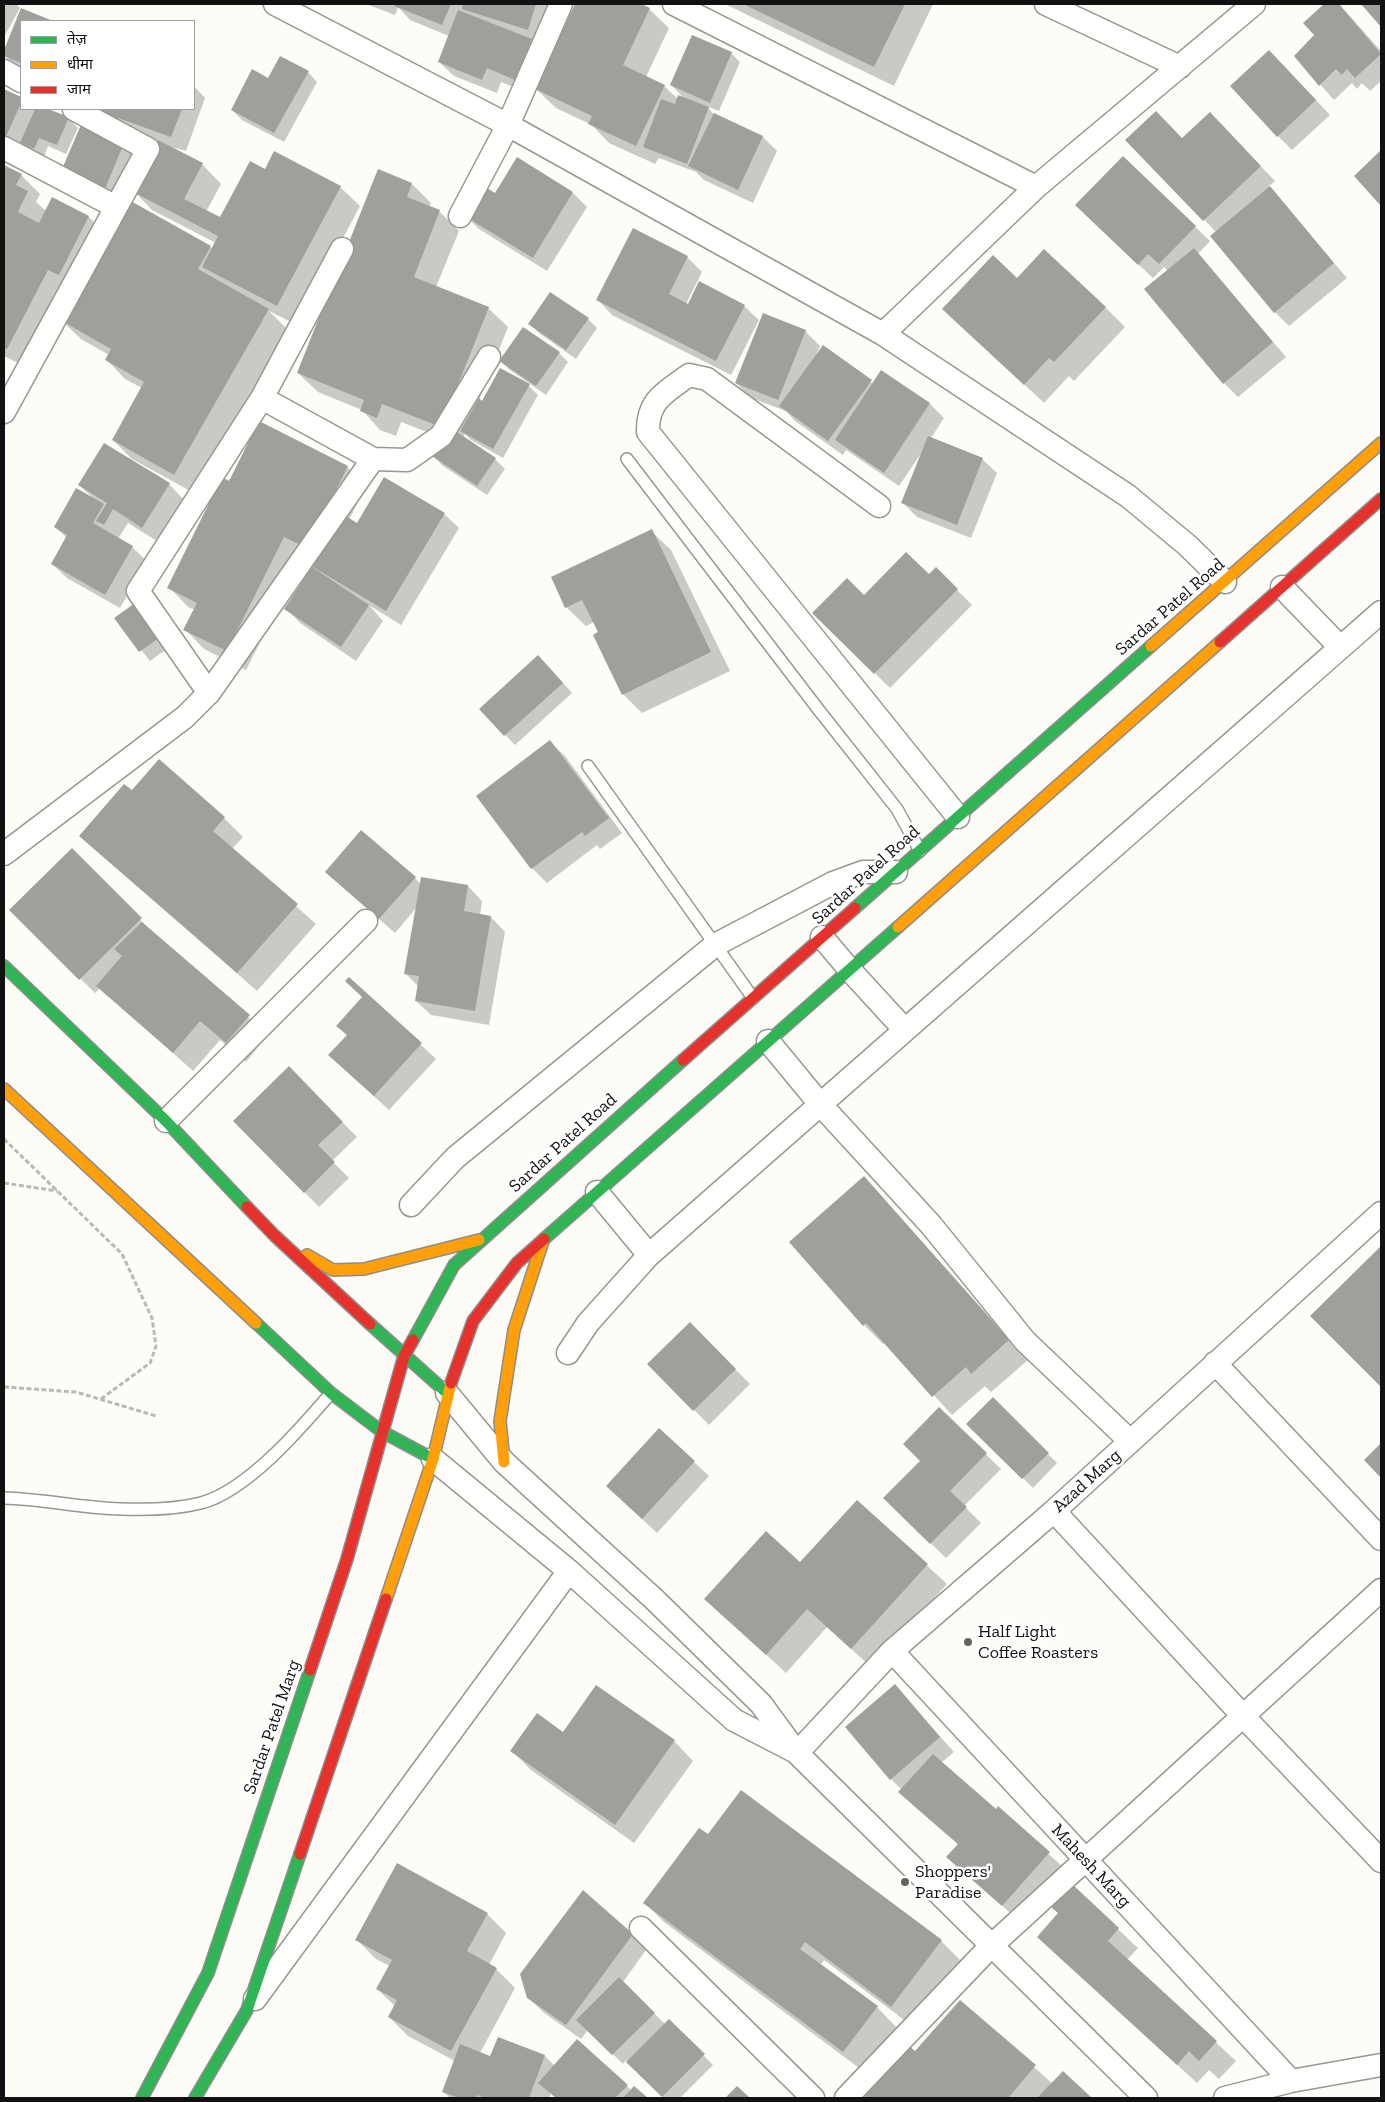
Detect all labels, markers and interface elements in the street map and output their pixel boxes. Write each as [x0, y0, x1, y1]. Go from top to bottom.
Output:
legend [20, 20, 195, 110]
text: तेज़ [67, 30, 87, 48]
text: धीमा [67, 55, 93, 73]
text: जाम [67, 80, 91, 98]
street label: Sardar Patel Road [1111, 554, 1229, 660]
street label: Sardar Patel Road [808, 821, 924, 929]
street label: Sardar Patel Road [505, 1089, 621, 1197]
street label: Azad Marg [1048, 1445, 1126, 1517]
place label: Half Light Coffee Roasters [978, 1621, 1098, 1664]
marker: Half Light Coffee Roasters [962, 1636, 974, 1648]
street label: Sardar Patel Marg [239, 1657, 305, 1797]
street label: Mahesh Marg [1047, 1820, 1135, 1912]
place label: Shoppers' Paradise [915, 1861, 991, 1904]
marker: Shoppers' Paradise [899, 1876, 911, 1888]

